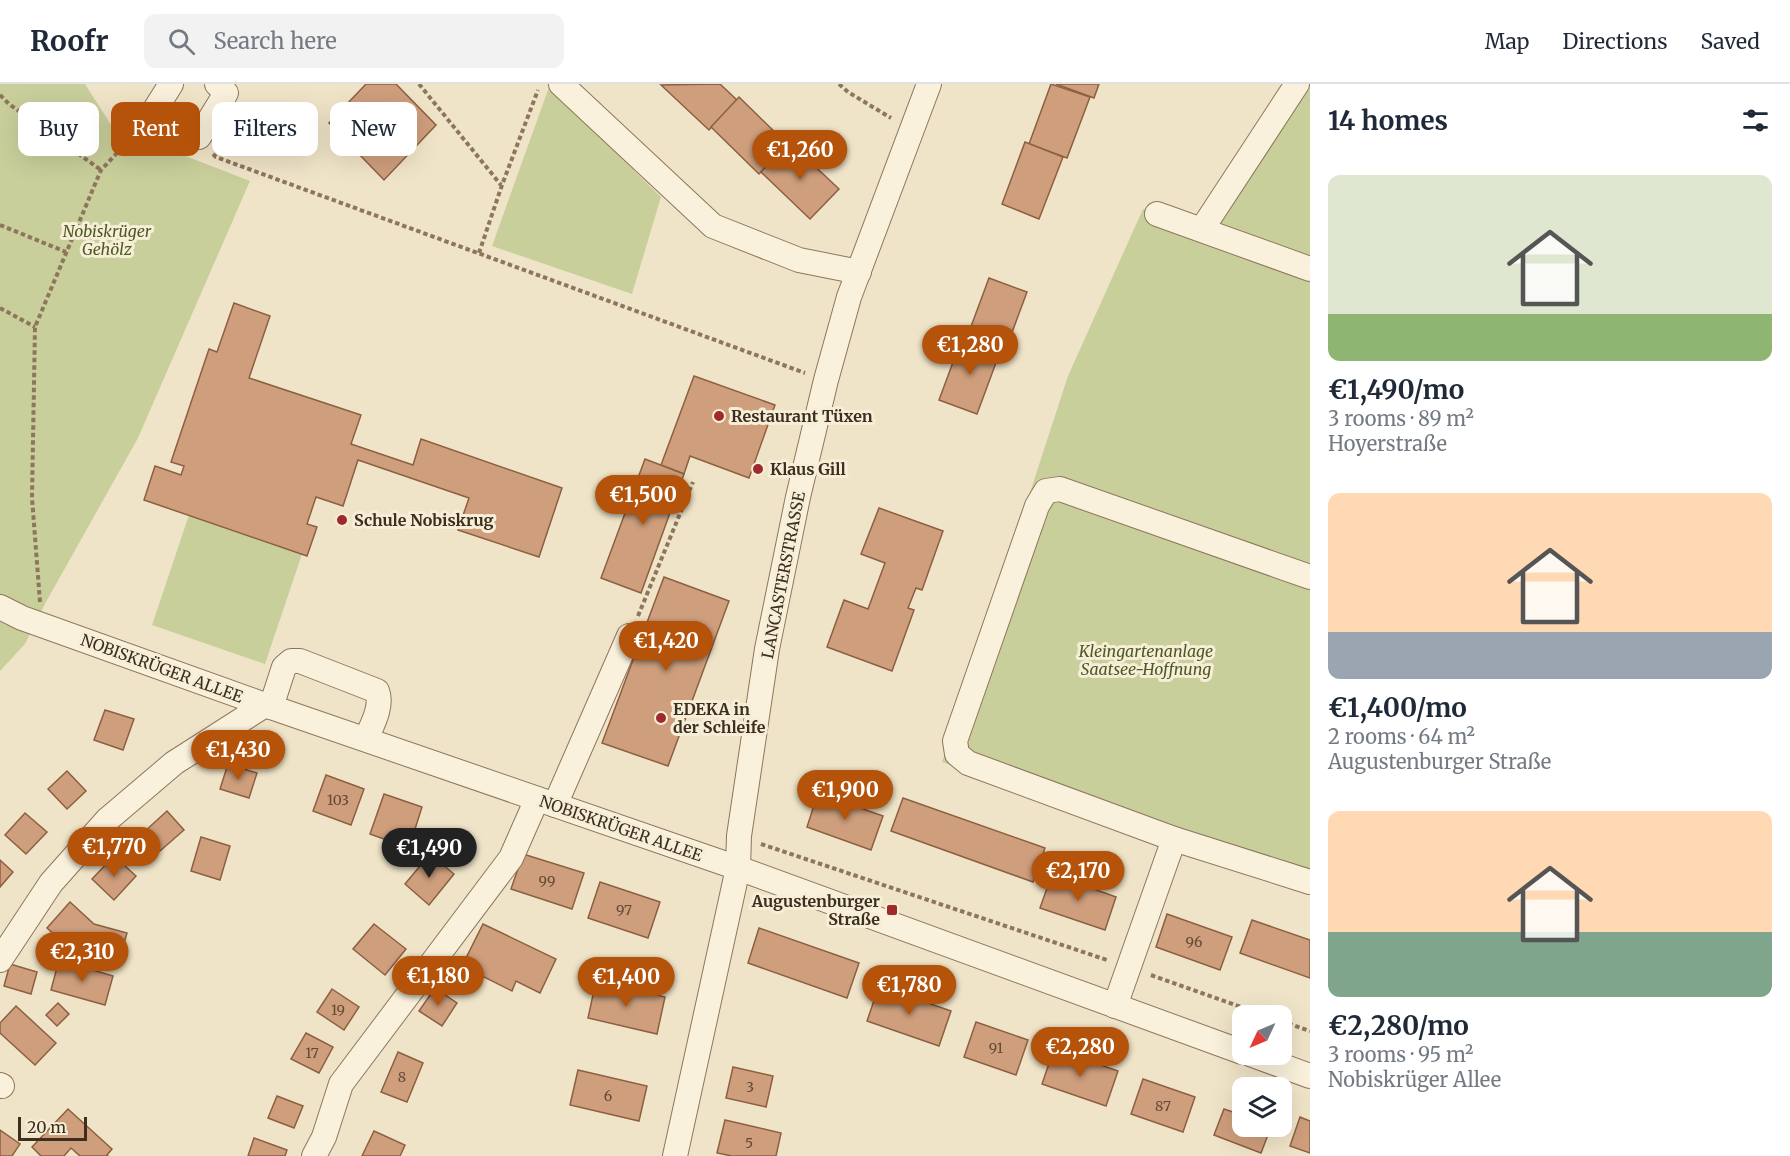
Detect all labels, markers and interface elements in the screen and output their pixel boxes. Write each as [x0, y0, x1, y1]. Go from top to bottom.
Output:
search box [144, 14, 564, 68]
text: Roofr [30, 23, 108, 59]
icon: search [165, 25, 198, 58]
text: Search here [213, 27, 337, 55]
text: Map [1485, 28, 1529, 55]
text: Directions [1562, 28, 1667, 55]
text: Saved [1700, 28, 1760, 55]
chip: Buy [18, 102, 99, 156]
chip: Rent [111, 102, 200, 156]
chip: Filters [212, 102, 318, 156]
chip: New [330, 102, 417, 156]
text: 14 homes [1328, 104, 1448, 137]
icon: filters [1739, 104, 1772, 137]
pin: €1,260 [751, 130, 849, 181]
text: €1,260 [766, 137, 834, 162]
icon: home [1496, 214, 1604, 322]
park label: Nobiskrüger Gehölz [63, 221, 152, 259]
pin: €1,280 [921, 325, 1019, 376]
text: €1,280 [936, 332, 1004, 357]
text: €1,490/mo [1328, 373, 1464, 406]
place label: Restaurant Tüxen [731, 406, 873, 426]
text: 3 rooms · 89 m² [1328, 406, 1474, 431]
marker: Restaurant Tüxen [712, 409, 726, 423]
text: Hoyerstraße [1328, 431, 1447, 456]
place label: Klaus Gill [770, 459, 846, 479]
marker: Klaus Gill [751, 462, 765, 476]
pin: €1,500 [594, 475, 692, 526]
text: €1,500 [609, 482, 677, 507]
street label: LANCASTERSTRASSE [757, 489, 809, 660]
place label: Schule Nobiskrug [354, 510, 494, 530]
marker: Schule Nobiskrug [335, 513, 349, 527]
icon: home [1496, 532, 1604, 640]
pin: €1,420 [617, 621, 715, 672]
text: €1,420 [633, 628, 699, 653]
street label: NOBISKRÜGER ALLEE [78, 629, 247, 707]
park label: Kleingartenanlage Saatsee-Hoffnung [1078, 641, 1213, 679]
text: €1,400/mo [1328, 691, 1467, 724]
place label: EDEKA in der Schleife [673, 699, 766, 737]
marker: EDEKA in der Schleife [654, 711, 668, 725]
text: 2 rooms · 64 m² [1328, 724, 1475, 749]
pin: €1,430 [189, 730, 287, 781]
text: €1,430 [205, 737, 271, 762]
text: Augustenburger Straße [1328, 749, 1551, 774]
pin: €1,900 [796, 770, 894, 821]
text: €1,900 [811, 777, 879, 802]
house number: 103 [327, 791, 349, 809]
street label: NOBISKRÜGER ALLEE [537, 791, 706, 866]
pin: €1,770 [65, 827, 163, 878]
pin: €1,490 [380, 828, 478, 879]
text: €1,770 [81, 834, 147, 859]
text: €1,490 [396, 835, 462, 860]
icon: home [1496, 850, 1604, 958]
pin: €2,170 [1029, 851, 1127, 902]
text: €2,170 [1045, 858, 1111, 883]
house number: 99 [539, 872, 555, 890]
place label: Augustenburger Straße [751, 891, 881, 929]
house number: 97 [616, 901, 632, 919]
marker: Augustenburger Straße [885, 903, 899, 917]
pin: €2,310 [33, 932, 131, 983]
house number: 96 [1186, 933, 1202, 951]
text: €2,310 [49, 939, 115, 964]
pin: €1,180 [389, 956, 487, 1007]
pin: €1,400 [577, 957, 675, 1008]
text: €1,180 [406, 963, 470, 988]
text: €1,400 [592, 964, 660, 989]
pin: €1,780 [860, 965, 958, 1016]
text: €1,780 [876, 972, 942, 997]
house number: 19 [331, 1001, 345, 1019]
north arrow [1232, 1005, 1292, 1065]
map controls [1232, 1005, 1292, 1137]
text: €2,280/mo [1328, 1009, 1469, 1042]
pin: €2,280 [1031, 1027, 1129, 1078]
text: €2,280 [1045, 1034, 1115, 1059]
house number: 91 [989, 1039, 1003, 1057]
text: 3 rooms · 95 m² [1328, 1042, 1473, 1067]
house number: 17 [305, 1044, 319, 1062]
text: Nobiskrüger Allee [1328, 1067, 1501, 1092]
house number: 8 [398, 1068, 406, 1086]
button: layers [1232, 1077, 1292, 1137]
house number: 3 [746, 1078, 754, 1096]
house number: 6 [604, 1087, 612, 1105]
house number: 87 [1155, 1097, 1171, 1115]
scale bar [18, 1114, 87, 1142]
text: 20 m [27, 1117, 66, 1137]
house number: 5 [745, 1134, 753, 1152]

